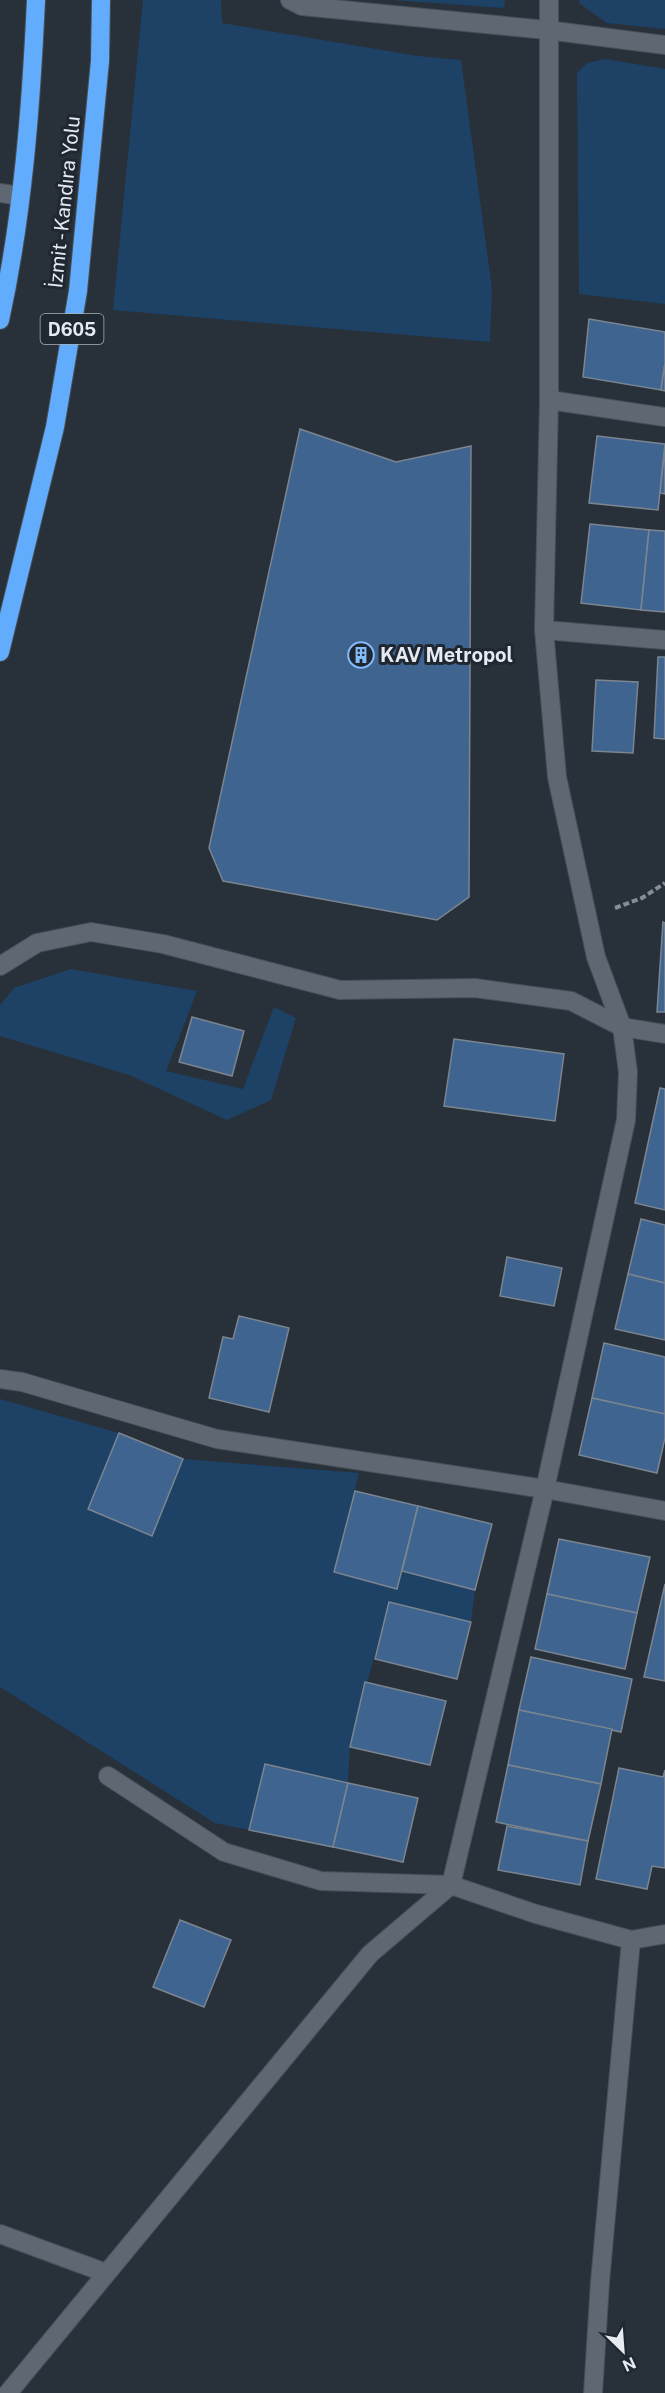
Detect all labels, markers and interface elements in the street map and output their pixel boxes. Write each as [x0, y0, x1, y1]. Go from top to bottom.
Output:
street label: İzmit - Kandıra Yolu [43, 115, 85, 289]
road number: D605 [40, 314, 104, 344]
building icon: KAV Metropol [346, 640, 376, 670]
place label: KAV Metropol [380, 643, 513, 667]
north arrow [593, 2321, 653, 2381]
text: N [619, 2353, 639, 2375]

